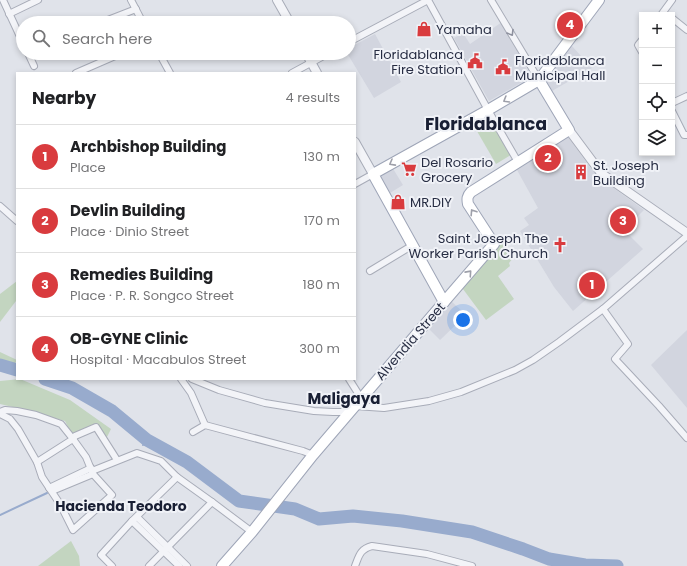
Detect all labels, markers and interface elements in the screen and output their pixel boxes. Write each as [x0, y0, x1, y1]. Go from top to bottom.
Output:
pin: 4 [557, 10, 583, 40]
map controls [639, 12, 675, 156]
button: + [639, 12, 675, 48]
search box [16, 16, 356, 60]
shop icon: Yamaha [415, 20, 433, 38]
place label: Yamaha [436, 20, 492, 39]
icon: search [30, 27, 52, 49]
text: Search here [62, 28, 152, 49]
one-way arrow [507, 29, 514, 36]
place label: Floridablanca Fire Station [374, 45, 463, 79]
button: − [639, 48, 675, 84]
place label: Floridablanca Municipal Hall [515, 51, 606, 85]
public building icon: Floridablanca Fire Station [466, 52, 484, 70]
public building icon: Floridablanca Municipal Hall [494, 58, 512, 76]
button: locate [639, 84, 675, 120]
text: Nearby [32, 86, 96, 110]
text: 4 results [286, 88, 340, 107]
one-way arrow [503, 95, 510, 103]
district label: Floridablanca [425, 112, 547, 136]
button: layers [639, 120, 675, 156]
text: Archbishop Building [70, 136, 226, 157]
pin: 2 [535, 143, 561, 173]
text: 1 [43, 147, 47, 166]
text: 130 m [303, 147, 340, 166]
place label: Del Rosario Grocery [421, 153, 493, 187]
place label: St. Joseph Building [593, 156, 659, 190]
text: Place [70, 158, 105, 177]
one-way arrow [389, 159, 396, 166]
supermarket icon: Del Rosario Grocery [400, 160, 418, 178]
building icon: St. Joseph Building [572, 163, 590, 181]
shop icon: MR.DIY [389, 193, 407, 211]
place label: MR.DIY [410, 193, 452, 212]
text: Devlin Building [70, 200, 185, 221]
pin: 3 [610, 206, 636, 236]
one-way arrow [471, 209, 478, 216]
text: 2 [41, 211, 49, 230]
text: 170 m [304, 211, 340, 230]
text: Place · Dinio Street [70, 222, 189, 241]
place label: Saint Joseph The Worker Parish Church [408, 229, 548, 263]
church icon: Saint Joseph The Worker Parish Church [551, 236, 569, 254]
text: Remedies Building [70, 264, 213, 285]
one-way arrow [464, 270, 472, 278]
pin: 1 [579, 270, 605, 300]
text: 3 [41, 275, 49, 294]
text: 180 m [303, 275, 340, 294]
text: Place · P. R. Songco Street [70, 286, 234, 305]
street label: Alvendia Street [371, 298, 450, 385]
your location [453, 310, 473, 330]
text: OB-GYNE Clinic [70, 328, 188, 349]
text: 4 [41, 339, 49, 358]
text: 300 m [299, 339, 340, 358]
text: Hospital · Macabulos Street [70, 350, 246, 369]
district label: Maligaya [308, 388, 380, 409]
district label: Hacienda Teodoro [55, 496, 187, 516]

